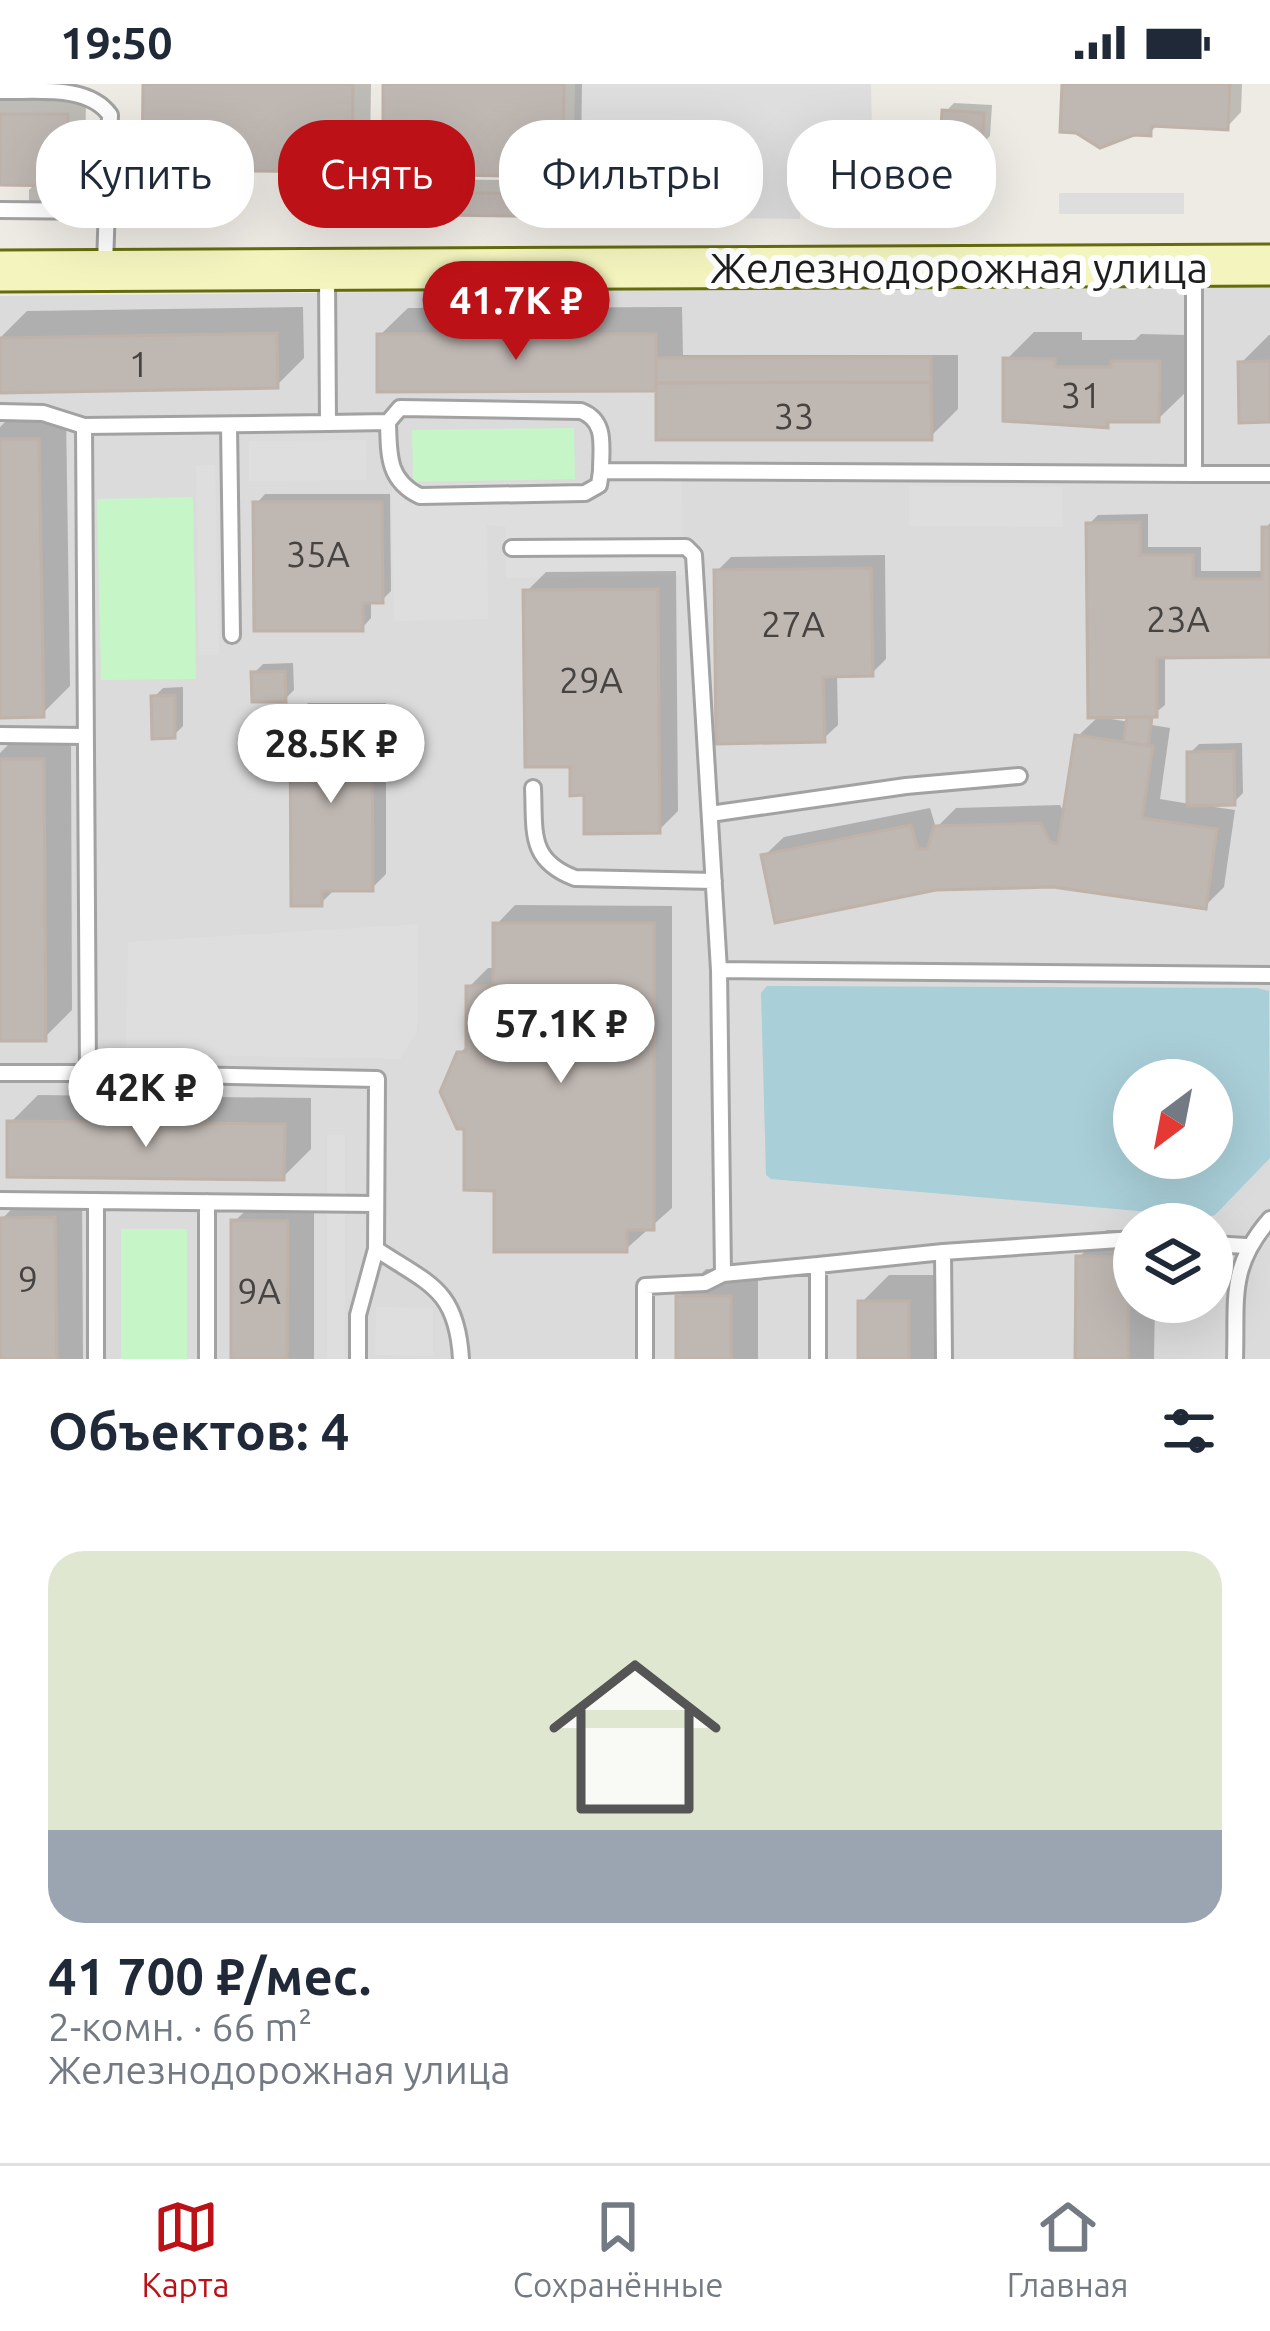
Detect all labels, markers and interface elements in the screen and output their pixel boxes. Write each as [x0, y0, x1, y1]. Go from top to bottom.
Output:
text: 19:50 [60, 17, 173, 68]
chip: Купить [36, 120, 254, 228]
chip: Снять [278, 120, 475, 228]
chip: Фильтры [499, 120, 763, 228]
chip: Новое [787, 120, 996, 228]
street label: Железнодорожная улица [710, 244, 1208, 291]
pin: 41.7K ₽ [405, 261, 627, 363]
text: 41.7K ₽ [450, 278, 582, 321]
house number: 1 [129, 343, 149, 384]
house number: 31 [1061, 374, 1101, 415]
house number: 33 [774, 395, 814, 436]
house number: 35А [286, 533, 351, 574]
house number: 23А [1146, 598, 1211, 639]
house number: 27А [761, 603, 826, 644]
house number: 29А [559, 659, 624, 700]
pin: 28.5K ₽ [220, 704, 442, 806]
text: 28.5K ₽ [265, 721, 397, 764]
pin: 57.1K ₽ [450, 984, 672, 1086]
text: 57.1K ₽ [495, 1001, 627, 1044]
pin: 42K ₽ [62, 1048, 230, 1150]
north arrow [1113, 1059, 1233, 1179]
map controls [1113, 1059, 1233, 1323]
text: 42K ₽ [95, 1065, 197, 1108]
button: layers [1113, 1203, 1233, 1323]
house number: 9 [18, 1258, 38, 1299]
house number: 9А [237, 1270, 281, 1311]
icon: filters [1156, 1398, 1222, 1464]
text: Объектов: 4 [48, 1402, 349, 1460]
icon: home [527, 1629, 743, 1845]
text: 41 700 ₽/мес. [48, 1947, 371, 2005]
text: 2-комн. · 66 m² [48, 2005, 312, 2048]
text: Железнодорожная улица [48, 2048, 510, 2091]
tab: Карта [142, 2194, 230, 2303]
tab: Сохранённые [513, 2194, 724, 2303]
tab: Главная [1007, 2194, 1128, 2303]

